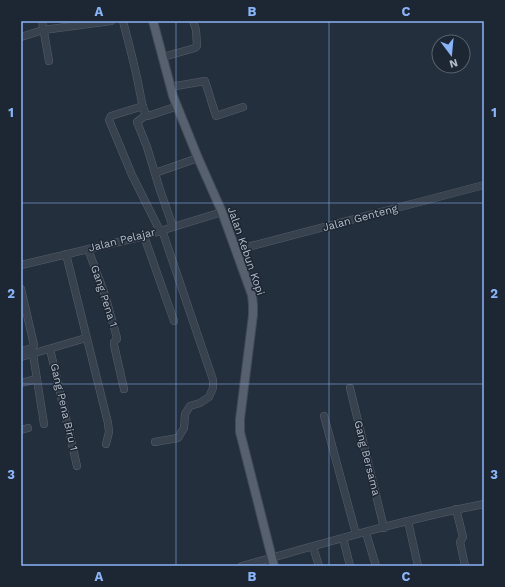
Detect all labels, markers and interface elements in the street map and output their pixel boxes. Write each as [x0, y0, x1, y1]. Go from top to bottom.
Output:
text: A [95, 4, 104, 19]
text: B [248, 4, 257, 19]
text: C [402, 4, 411, 19]
north arrow [431, 34, 471, 74]
text: N [448, 56, 459, 71]
text: 1 [8, 105, 14, 120]
text: 1 [491, 105, 497, 120]
street label: Jalan Genteng [321, 202, 399, 234]
street label: Jalan Kebun Kopi [225, 205, 267, 297]
street label: Jalan Pelajar [87, 225, 157, 255]
street label: Gang Pena 1 [88, 263, 120, 329]
text: 2 [7, 286, 15, 301]
text: 2 [490, 286, 498, 301]
street label: Gang Pena Biru 1 [48, 362, 80, 452]
street label: Gang Bersama [351, 419, 383, 497]
text: 3 [7, 467, 15, 482]
text: 3 [490, 467, 498, 482]
text: A [95, 569, 104, 584]
text: B [248, 569, 257, 584]
text: C [402, 569, 411, 584]

